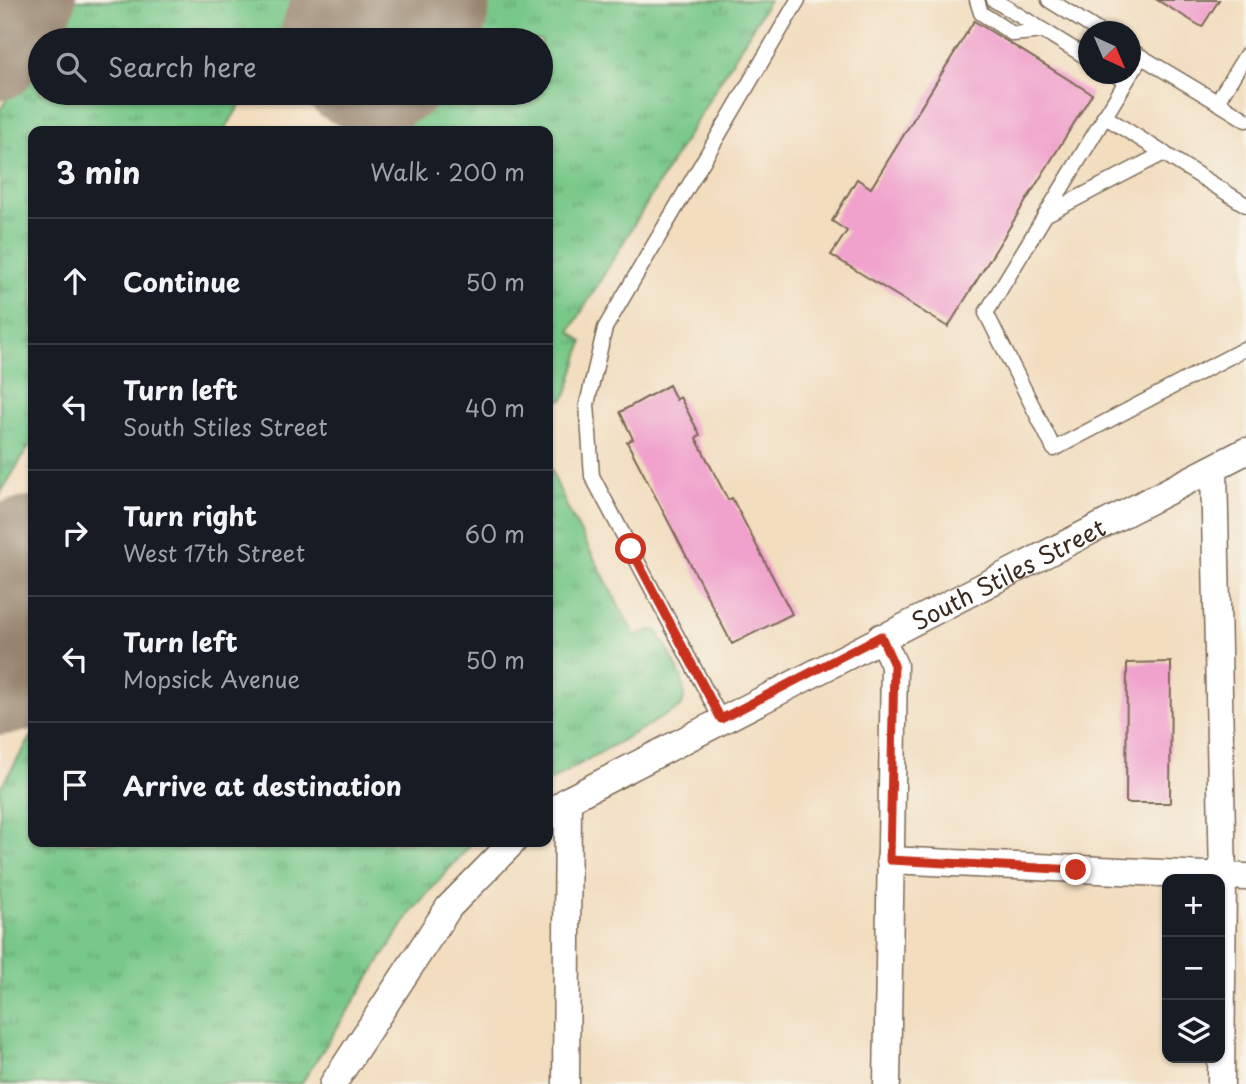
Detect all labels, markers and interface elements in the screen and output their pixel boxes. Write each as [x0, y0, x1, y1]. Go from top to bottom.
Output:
north arrow [1078, 21, 1141, 84]
search box [28, 28, 553, 105]
text: Search here [108, 47, 257, 86]
icon: search [52, 48, 90, 86]
text: 3 min [56, 149, 141, 194]
text: Walk · 200 m [370, 154, 525, 189]
icon: ahead [56, 262, 94, 300]
text: Continue [123, 262, 240, 301]
text: 50 m [465, 264, 525, 299]
text: Turn left [123, 370, 238, 409]
icon: left [56, 388, 94, 426]
text: 40 m [465, 390, 525, 425]
text: South Stiles Street [123, 409, 328, 444]
text: Turn right [123, 496, 257, 535]
street label: South Stiles Street [905, 508, 1112, 638]
icon: right [56, 514, 94, 552]
text: 60 m [465, 516, 525, 551]
route start [615, 533, 646, 564]
text: West 17th Street [123, 535, 305, 570]
text: Turn left [123, 622, 238, 661]
icon: left [56, 640, 94, 678]
text: 50 m [465, 642, 525, 677]
text: Mopsick Avenue [123, 661, 300, 696]
icon: arrive [56, 766, 94, 804]
text: Arrive at destination [123, 766, 402, 805]
route end [1060, 854, 1091, 885]
map controls [1162, 874, 1225, 1063]
button: + [1162, 874, 1225, 937]
button: − [1162, 937, 1225, 1000]
button: layers [1162, 1000, 1225, 1063]

